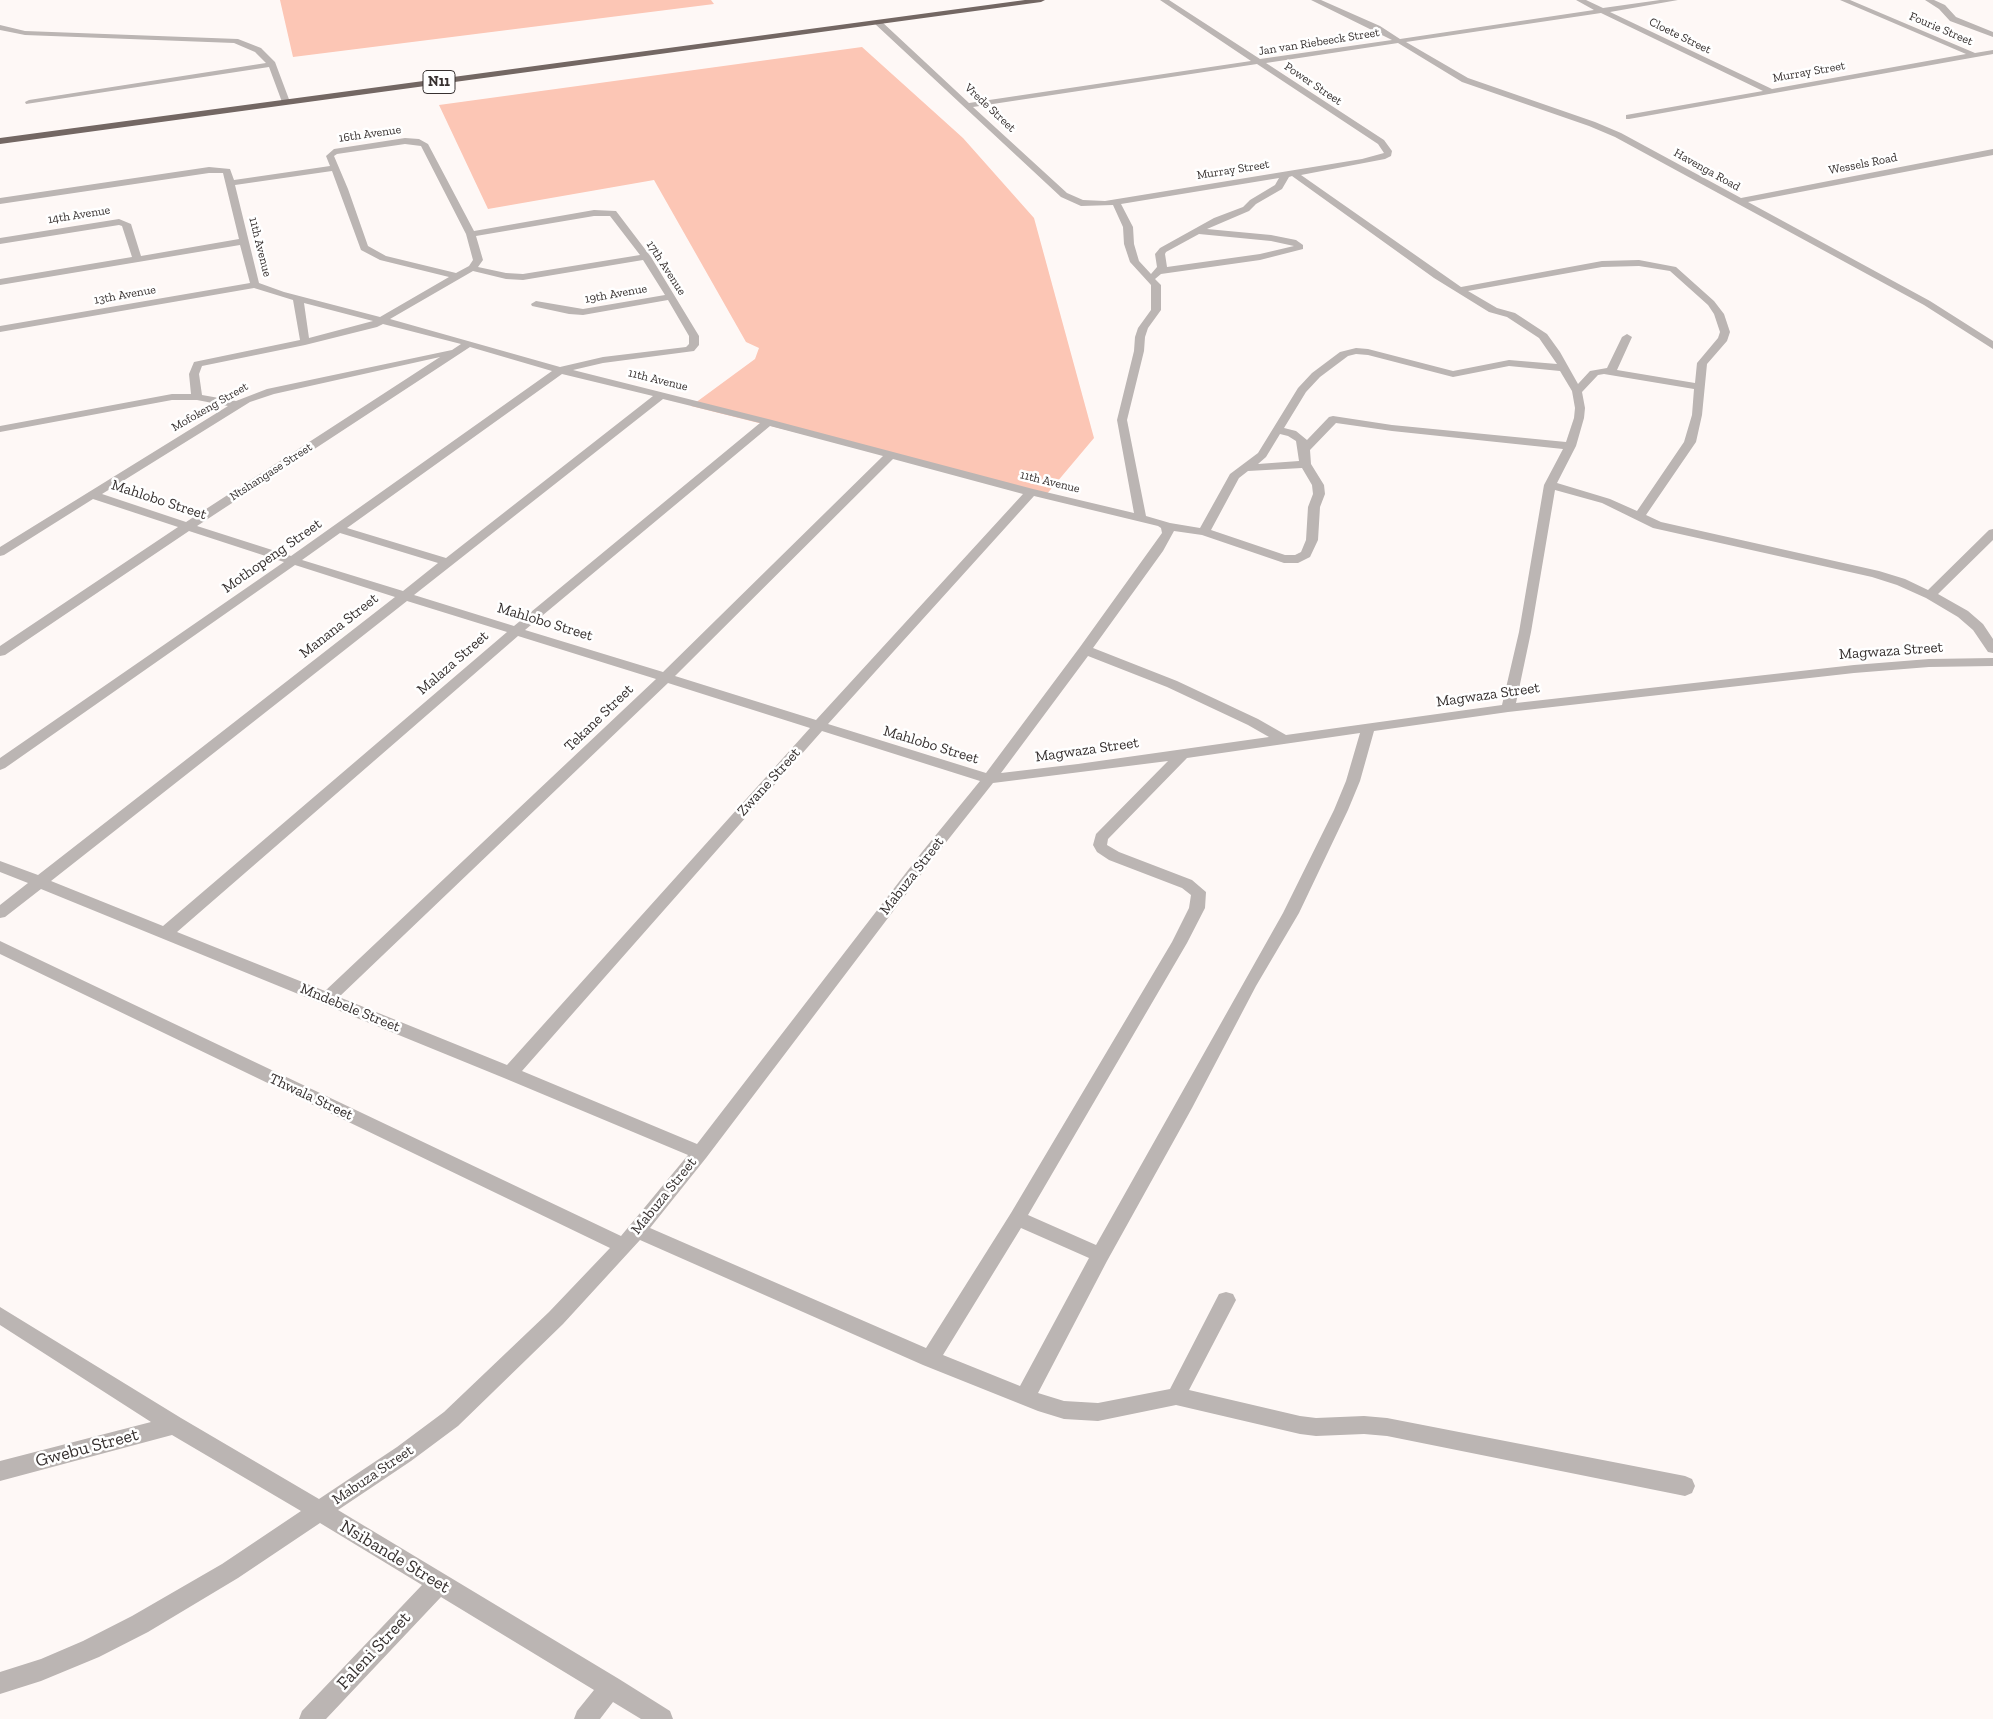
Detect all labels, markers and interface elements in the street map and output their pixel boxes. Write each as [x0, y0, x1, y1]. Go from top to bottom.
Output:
street label: Fourie Street [1907, 9, 1975, 49]
street label: Cloete Street [1647, 15, 1713, 57]
street label: Jan van Riebeeck Street [1257, 25, 1381, 59]
street label: Power Street [1281, 59, 1345, 109]
street label: Murray Street [1772, 59, 1846, 85]
road number: N11 [423, 70, 455, 94]
street label: Vrede Street [961, 81, 1019, 135]
street label: 16th Avenue [338, 122, 402, 146]
street label: Havenga Road [1671, 146, 1743, 194]
street label: Wessels Road [1828, 150, 1898, 178]
street label: Murray Street [1196, 157, 1270, 183]
street label: 14th Avenue [47, 203, 111, 227]
street label: 11th Avenue [246, 216, 274, 278]
street label: 17th Avenue [643, 238, 689, 298]
street label: 19th Avenue [584, 281, 648, 307]
street label: 13th Avenue [93, 282, 157, 308]
street label: 11th Avenue [627, 366, 689, 394]
street label: Mofokeng Street [169, 379, 251, 435]
street label: Ntshangase Street [227, 440, 315, 504]
street label: 11th Avenue [1019, 468, 1081, 496]
street label: Mahlobo Street [109, 476, 209, 524]
street label: Mothopeng Street [219, 515, 325, 597]
street label: Manana Street [296, 590, 382, 662]
street label: Mahlobo Street [495, 599, 595, 645]
street label: Malaza Street [414, 627, 492, 699]
street label: Magwaza Street [1838, 638, 1944, 664]
street label: Magwaza Street [1435, 679, 1541, 711]
street label: Tekane Street [561, 681, 637, 755]
street label: Mahlobo Street [881, 722, 981, 768]
street label: Magwaza Street [1034, 734, 1140, 766]
street label: Zwane Street [734, 744, 804, 820]
street label: Mabuza Street [876, 833, 948, 919]
street label: Mndebele Street [297, 980, 403, 1036]
street label: Thwala Street [266, 1070, 356, 1124]
street label: Mabuza Street [627, 1154, 701, 1238]
street label: Gwebu Street [33, 1424, 141, 1472]
street label: Mabuza Street [329, 1441, 417, 1509]
street label: Nsibande Street [336, 1516, 454, 1598]
street label: Faleni Street [332, 1608, 416, 1694]

